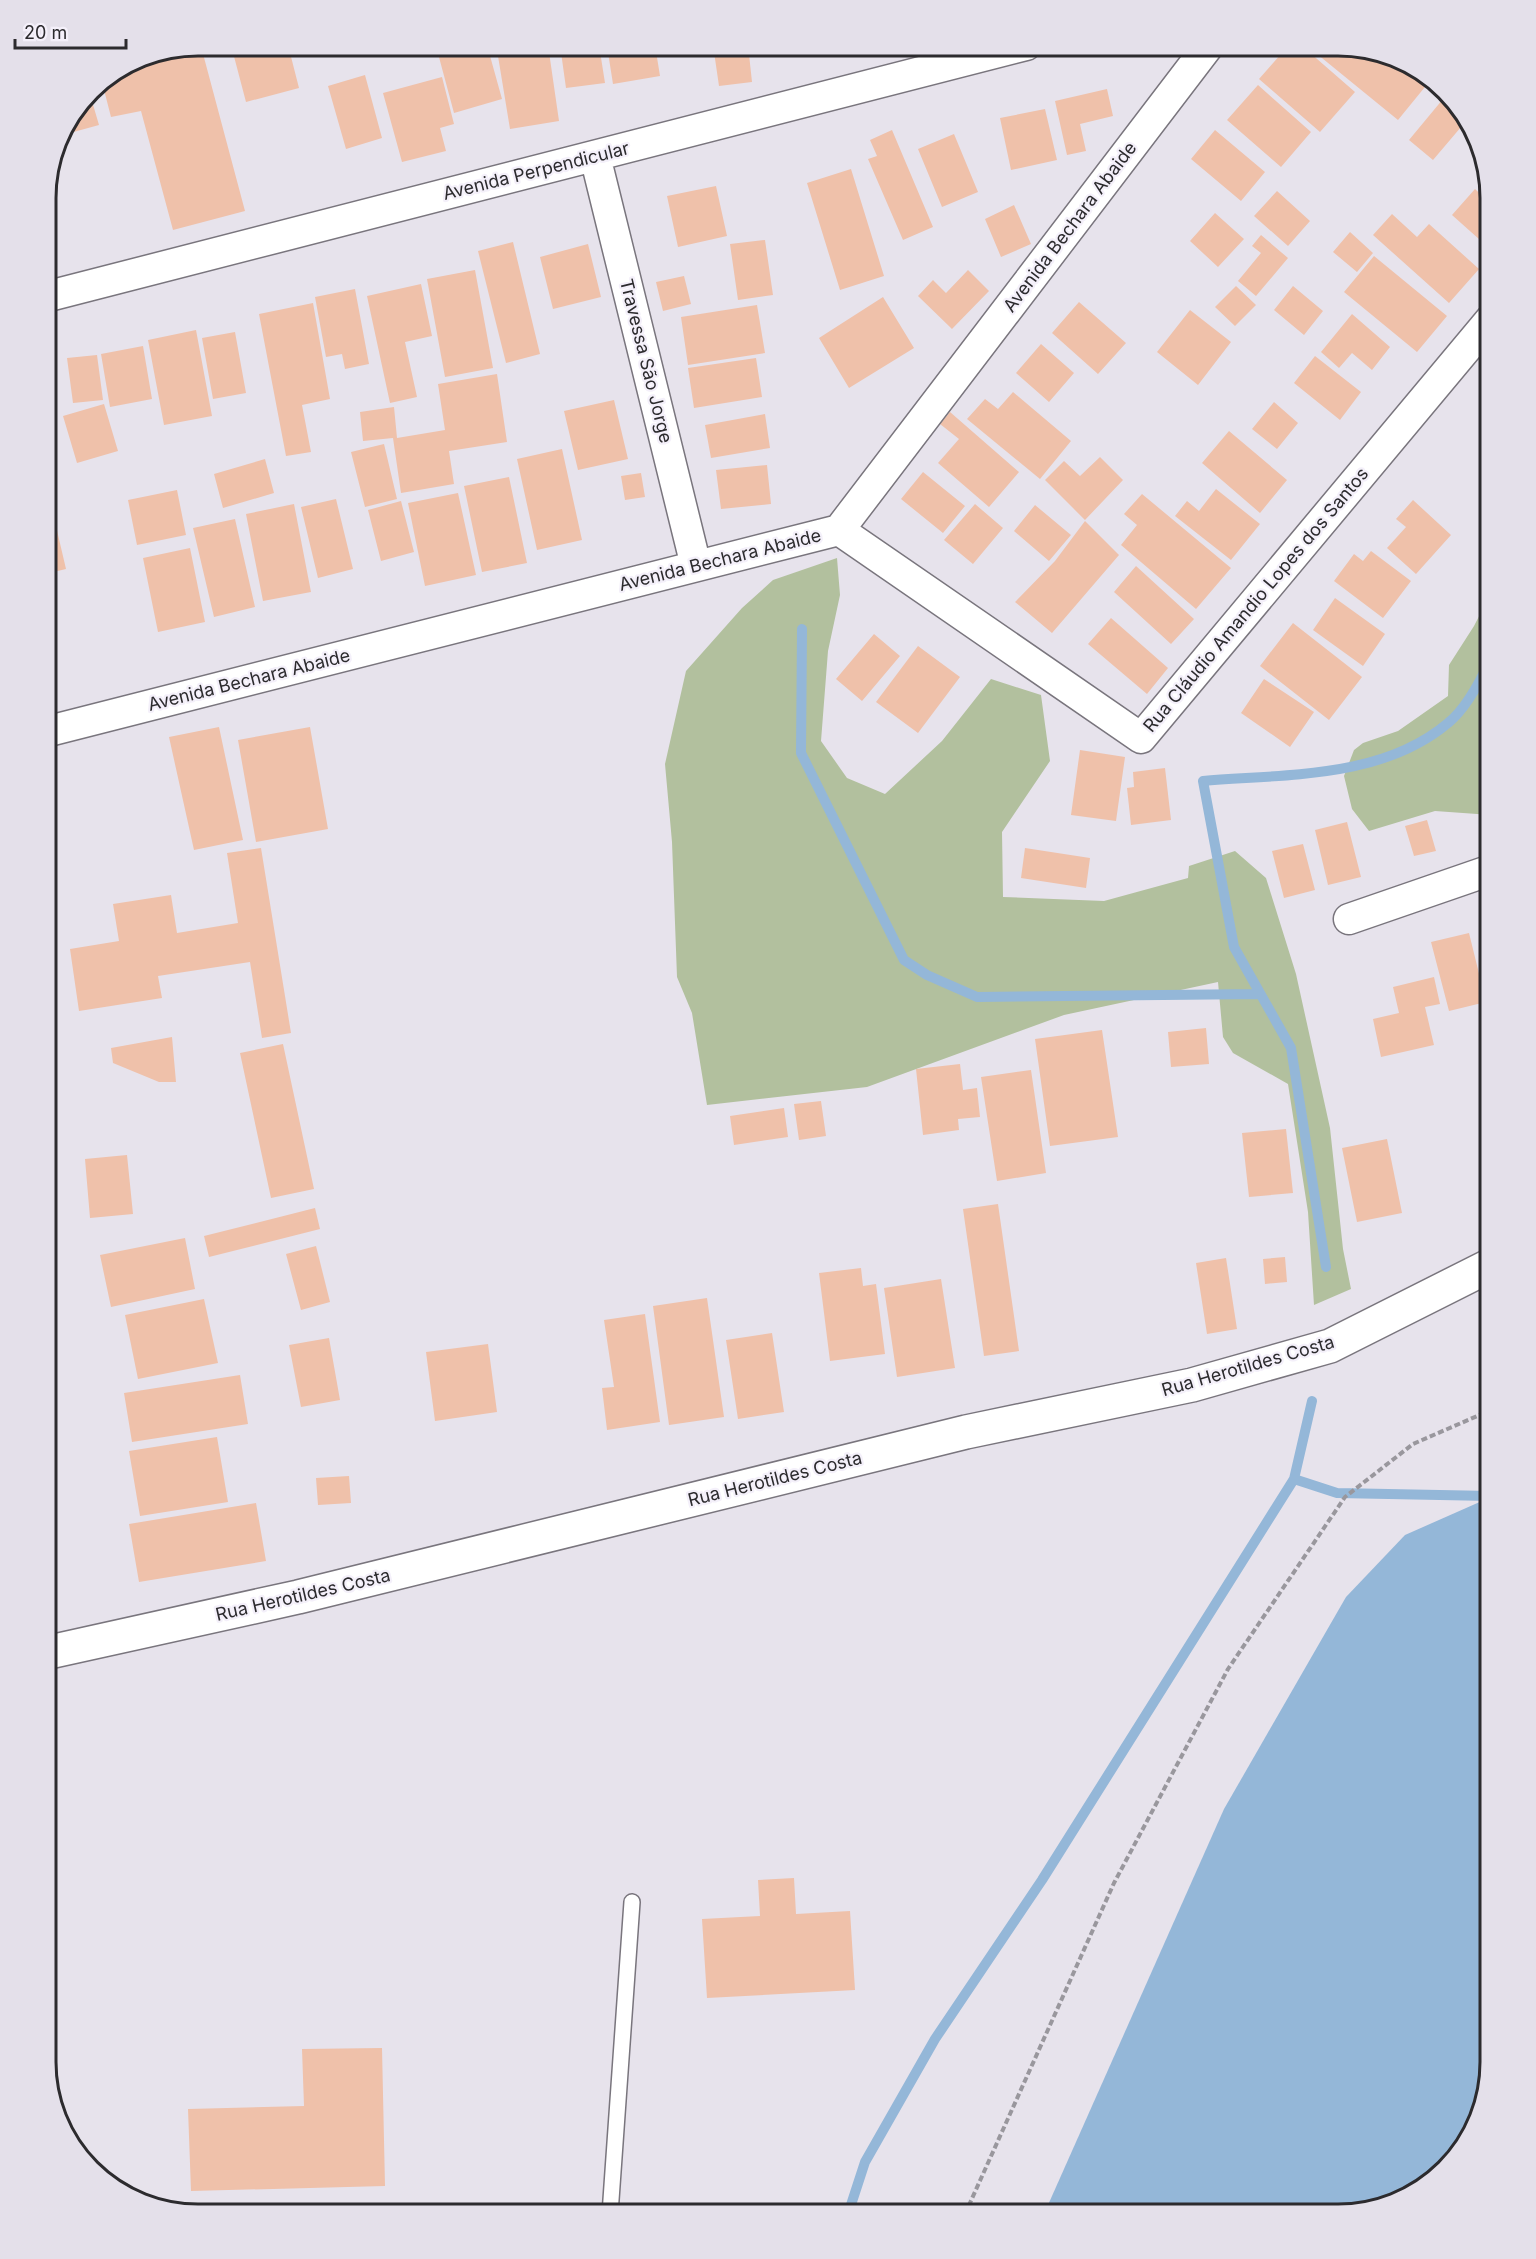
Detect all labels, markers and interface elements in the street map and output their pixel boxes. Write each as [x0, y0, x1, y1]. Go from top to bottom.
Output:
scale bar [15, 12, 126, 50]
text: 20 m [24, 22, 67, 43]
street label: Avenida Perpendicular [441, 137, 631, 204]
street label: Avenida Bechara Abaide [999, 138, 1140, 316]
street label: Travessa São Jorge [616, 277, 677, 445]
street label: Rua Cláudio Amandio Lopes dos Santos [1139, 463, 1373, 736]
street label: Avenida Bechara Abaide [617, 524, 823, 595]
street label: Avenida Bechara Abaide [146, 644, 352, 715]
street label: Rua Herotildes Costa [1159, 1331, 1337, 1400]
street label: Rua Herotildes Costa [686, 1447, 864, 1510]
street label: Rua Herotildes Costa [213, 1564, 392, 1625]

